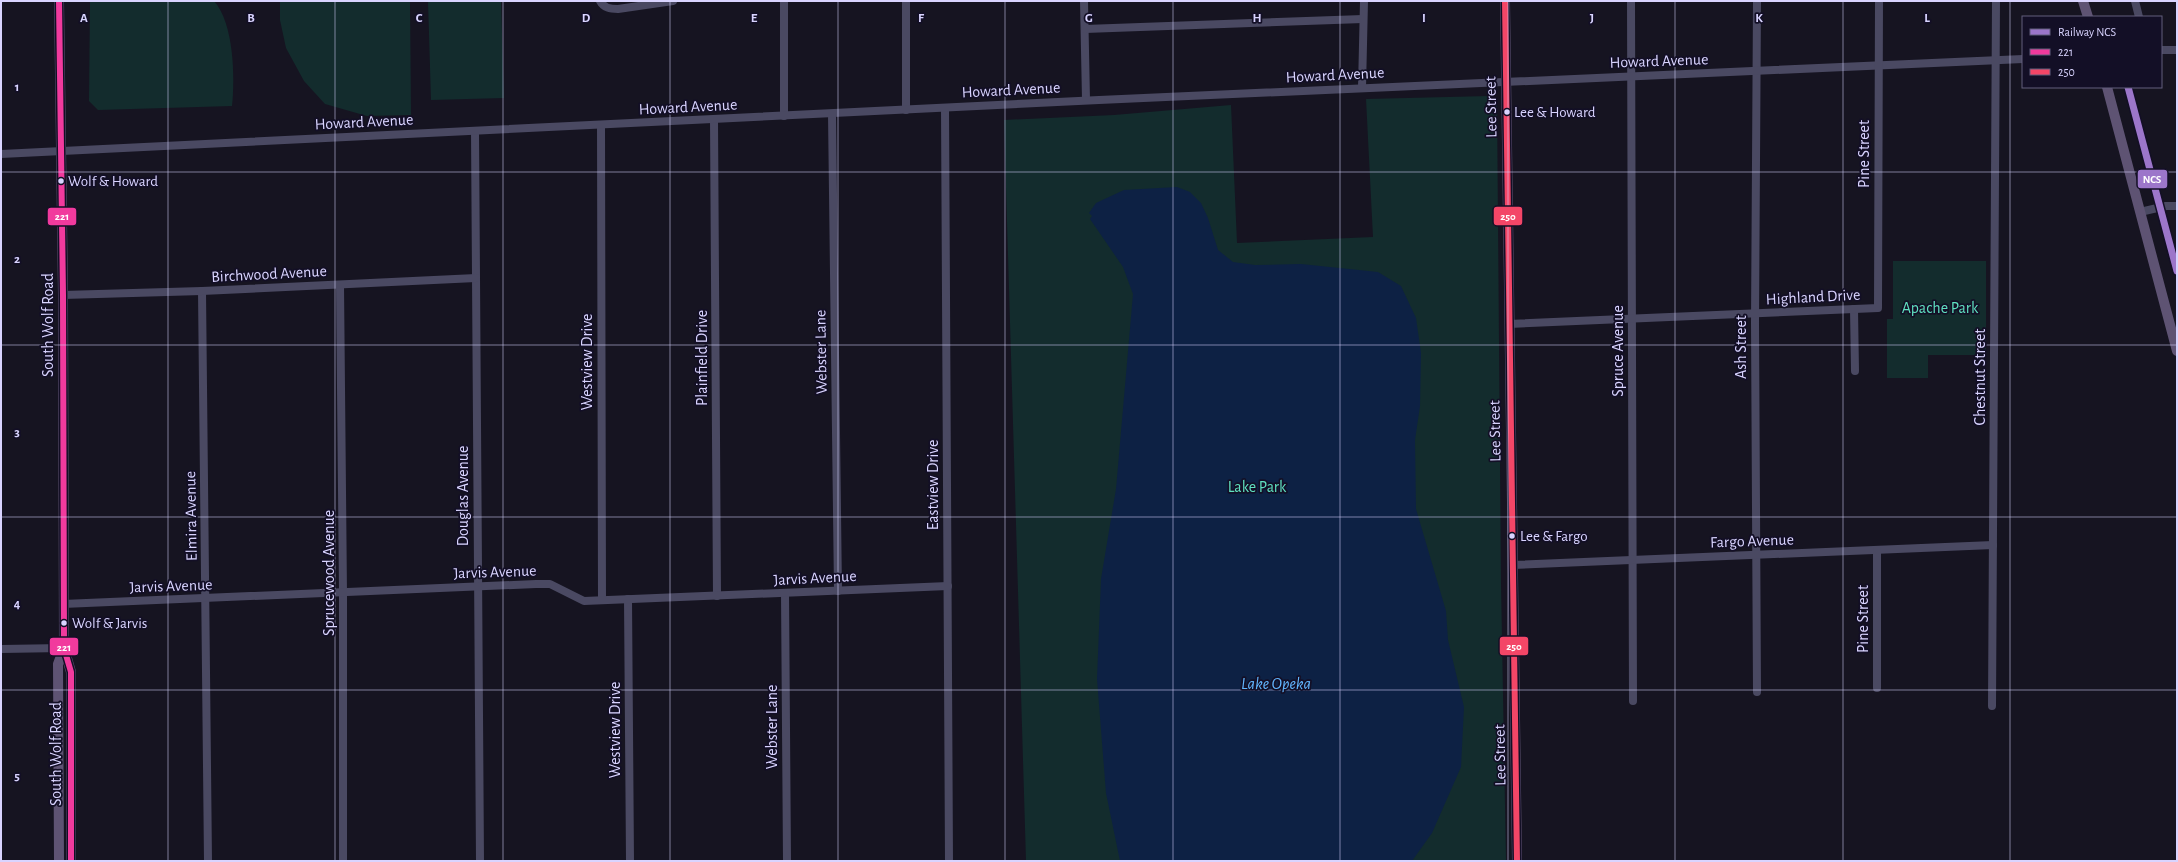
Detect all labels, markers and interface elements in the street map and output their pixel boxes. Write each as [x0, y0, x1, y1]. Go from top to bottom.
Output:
text: A [80, 12, 88, 25]
text: B [247, 12, 255, 25]
text: C [416, 12, 423, 25]
text: D [582, 12, 591, 25]
text: E [751, 12, 758, 25]
text: F [918, 12, 925, 25]
text: G [1085, 12, 1093, 25]
text: H [1252, 12, 1262, 25]
text: I [1422, 12, 1426, 25]
text: J [1590, 12, 1594, 25]
text: K [1755, 12, 1763, 25]
text: L [1924, 12, 1930, 25]
legend [2022, 16, 2162, 88]
text: Railway NCS [2058, 26, 2116, 39]
text: 221 [2058, 46, 2073, 58]
street label: Howard Avenue [1609, 51, 1709, 71]
street label: Howard Avenue [1285, 64, 1385, 86]
text: 250 [2058, 66, 2075, 78]
street label: Lee Street [1482, 76, 1500, 138]
street label: Howard Avenue [961, 79, 1061, 101]
text: 1 [15, 81, 19, 94]
street label: Howard Avenue [638, 96, 738, 118]
place label: Lee & Howard [1514, 105, 1596, 120]
marker: Lee & Howard [1502, 107, 1512, 117]
street label: Howard Avenue [314, 111, 414, 133]
street label: Pine Street [1856, 120, 1872, 188]
line badge: NCS [2137, 169, 2168, 189]
place label: Wolf & Howard [68, 174, 158, 189]
text: NCS [2143, 174, 2162, 185]
marker: Wolf & Howard [56, 176, 66, 186]
line badge: 250 [1493, 206, 1523, 226]
line badge: 221 [47, 207, 77, 226]
text: 221 [55, 211, 69, 222]
text: 250 [1500, 211, 1516, 222]
text: 2 [14, 253, 20, 266]
street label: Birchwood Avenue [211, 263, 327, 285]
street label: South Wolf Road [40, 273, 56, 377]
street label: Highland Drive [1765, 287, 1861, 307]
park label: Apache Park [1902, 300, 1979, 316]
street label: Spruce Avenue [1610, 305, 1626, 397]
street label: Plainfield Drive [694, 310, 710, 406]
street label: Webster Lane [812, 310, 830, 394]
street label: Westview Drive [579, 314, 595, 410]
street label: Ash Street [1733, 315, 1749, 379]
street label: Chestnut Street [1972, 329, 1988, 425]
street label: Lee Street [1486, 400, 1504, 462]
text: 3 [14, 426, 20, 439]
street label: Eastview Drive [925, 440, 941, 530]
street label: Douglas Avenue [455, 446, 471, 546]
street label: Elmira Avenue [182, 471, 200, 561]
park label: Lake Park [1228, 479, 1287, 495]
street label: Sprucewood Avenue [321, 510, 337, 636]
place label: Lee & Fargo [1520, 529, 1588, 544]
marker: Lee & Fargo [1507, 531, 1517, 541]
street label: Fargo Avenue [1710, 532, 1794, 550]
street label: Jarvis Avenue [453, 563, 537, 581]
street label: Jarvis Avenue [773, 568, 857, 588]
street label: Jarvis Avenue [129, 577, 213, 595]
street label: Pine Street [1855, 585, 1871, 653]
text: 4 [14, 598, 21, 611]
place label: Wolf & Jarvis [72, 616, 147, 631]
marker: Wolf & Jarvis [59, 618, 69, 628]
line badge: 250 [1499, 636, 1529, 656]
line badge: 221 [49, 637, 79, 656]
text: 250 [1506, 641, 1522, 652]
text: 221 [57, 642, 71, 653]
water label: Lake Opeka [1241, 675, 1311, 693]
street label: Westview Drive [607, 682, 623, 778]
street label: Webster Lane [764, 685, 780, 769]
street label: South Wolf Road [48, 702, 64, 806]
street label: Lee Street [1491, 724, 1509, 786]
text: 5 [14, 770, 20, 783]

